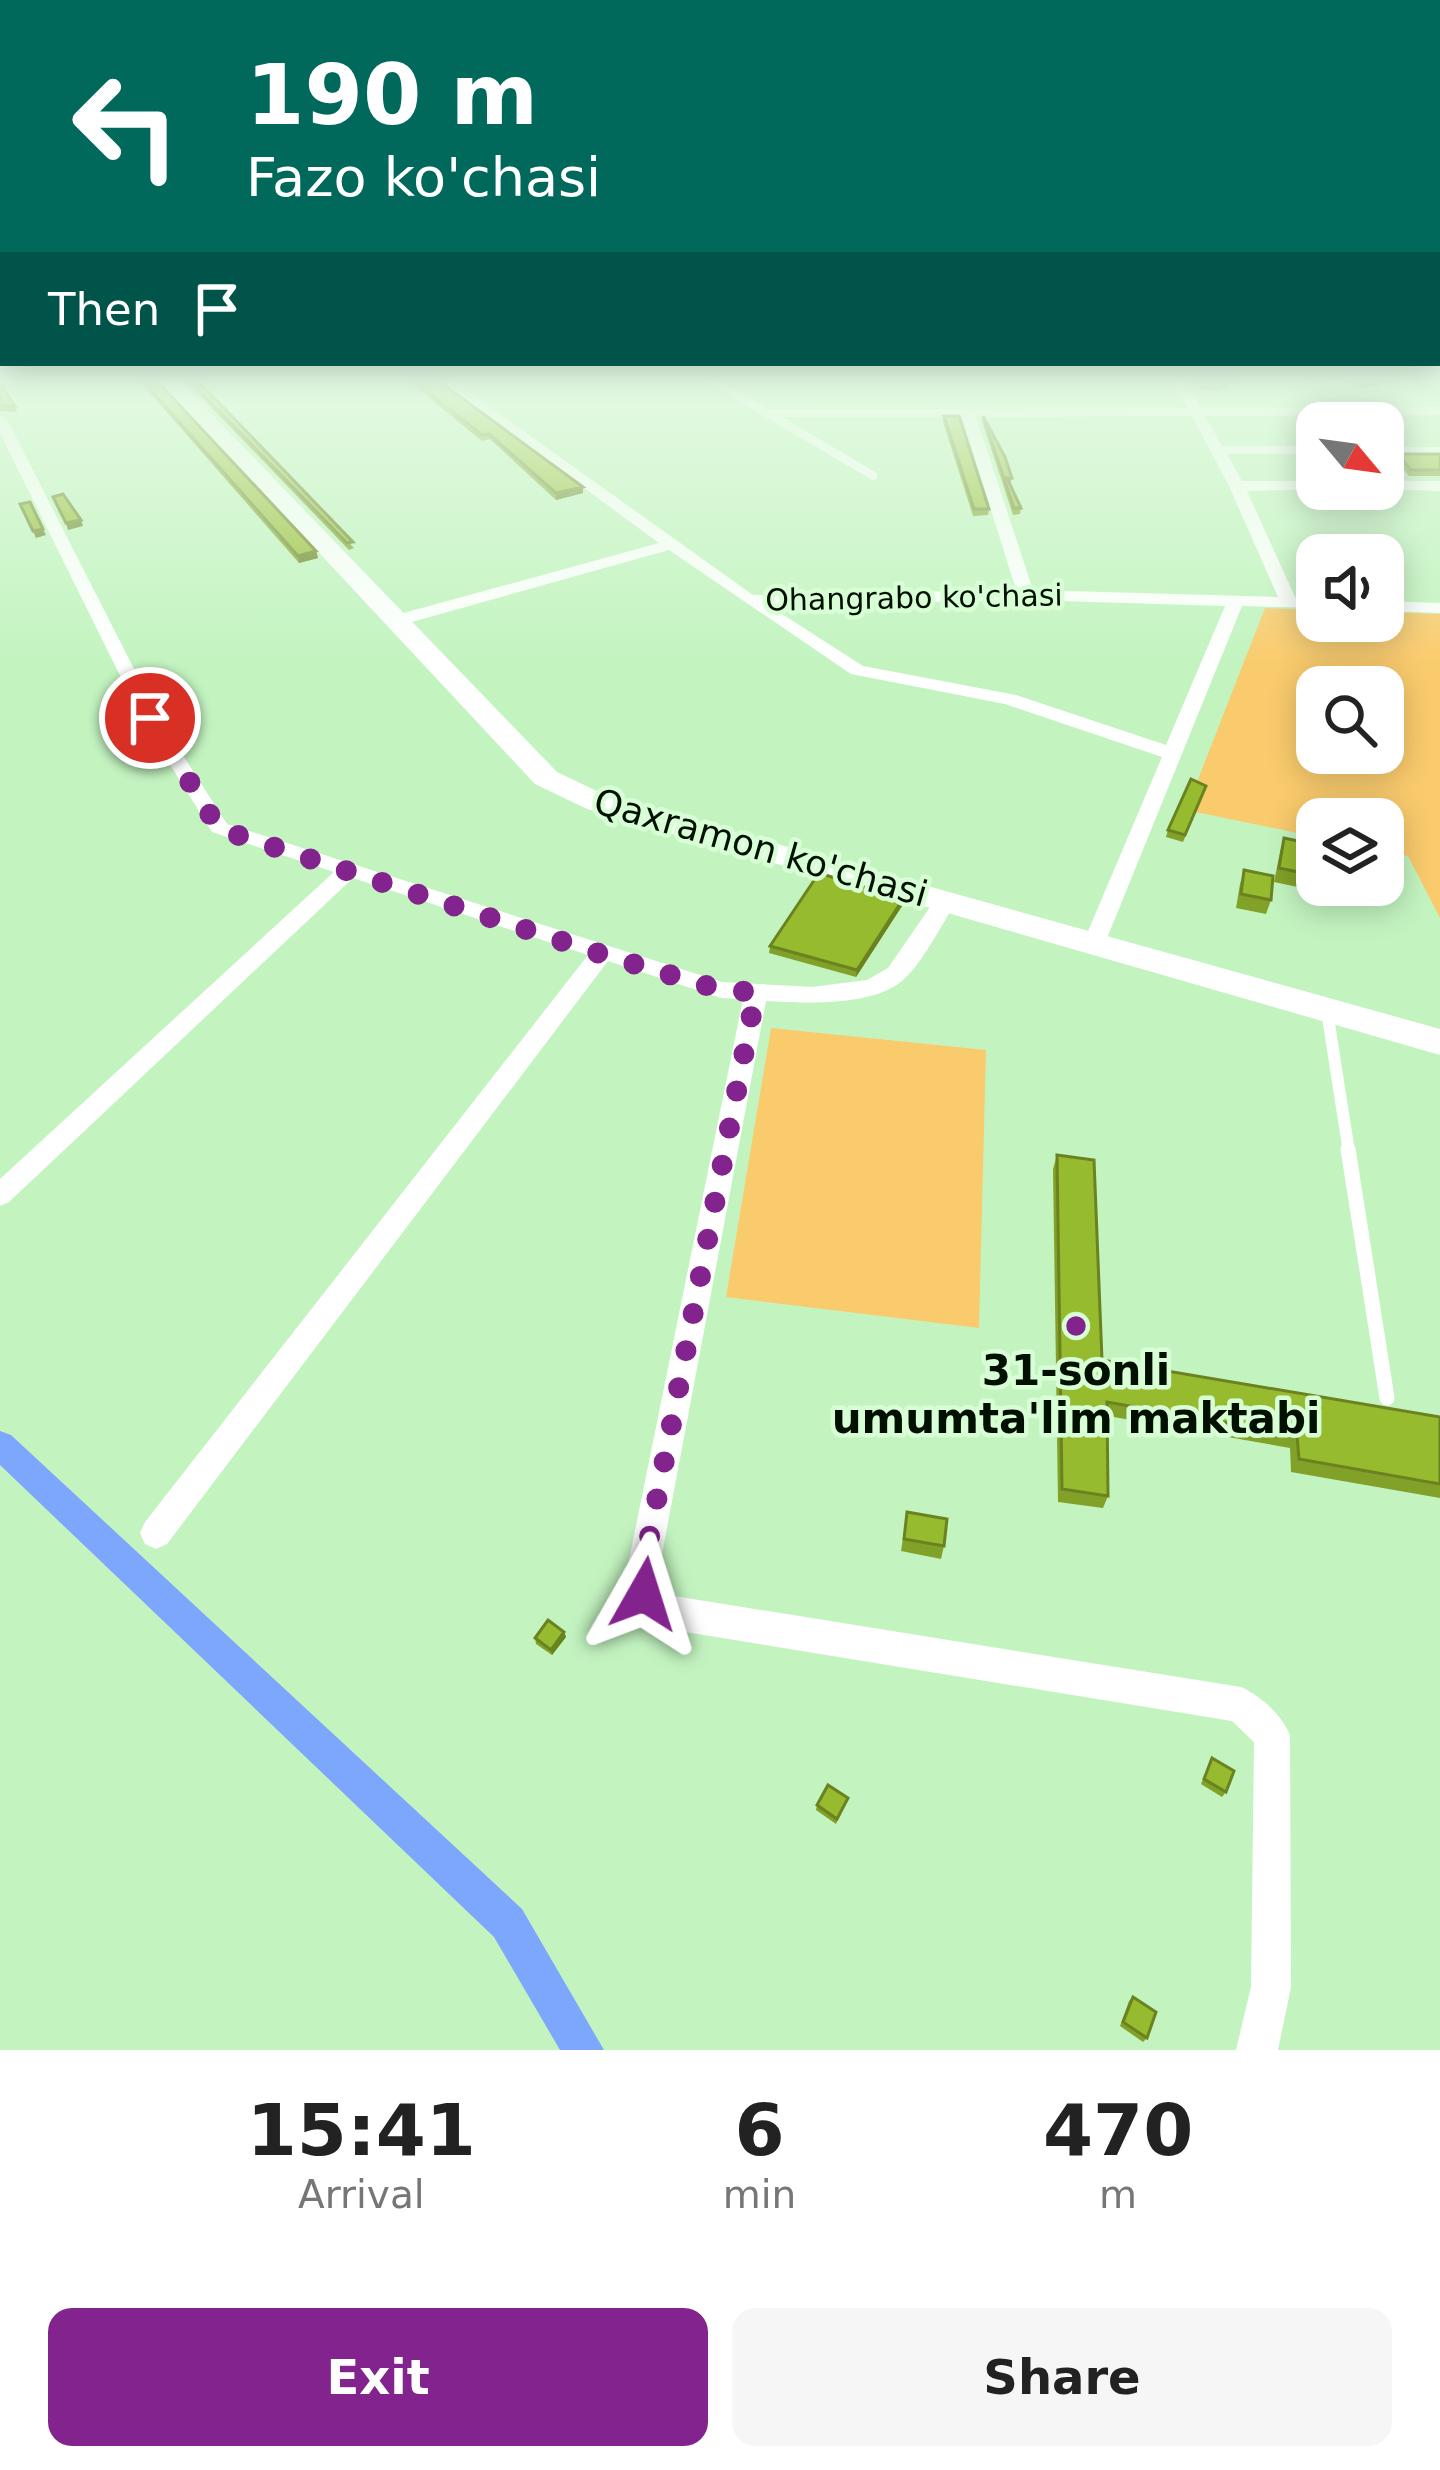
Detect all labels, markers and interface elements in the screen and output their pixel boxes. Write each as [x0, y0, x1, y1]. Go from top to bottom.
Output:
text: 190 m [246, 46, 538, 144]
icon: left [48, 48, 204, 204]
text: Fazo ko'chasi [246, 146, 601, 209]
icon: arrive [184, 276, 250, 342]
text: Then [48, 283, 160, 336]
north arrow [1296, 402, 1404, 510]
map controls [1296, 402, 1404, 906]
button: sound [1296, 534, 1404, 642]
street label: Ohangrabo ko'chasi [765, 577, 1063, 618]
button: search [1296, 666, 1404, 774]
pin [99, 667, 201, 769]
icon: arrive [117, 685, 183, 751]
street label: Qaxramon ko'chasi [589, 780, 932, 915]
button: layers [1296, 798, 1404, 906]
marker: 31-sonli umumta'lim maktabi [1063, 1313, 1089, 1339]
place label: 31-sonli umumta'lim maktabi [832, 1346, 1320, 1443]
position arrow [581, 1531, 707, 1657]
text: 15:41 [247, 2088, 476, 2172]
text: 6 [734, 2088, 784, 2172]
text: 470 [1043, 2088, 1193, 2172]
text: Arrival [298, 2172, 425, 2217]
text: min [723, 2172, 796, 2217]
text: m [1099, 2172, 1137, 2217]
button: Exit [48, 2308, 708, 2446]
button: Share [732, 2308, 1392, 2446]

